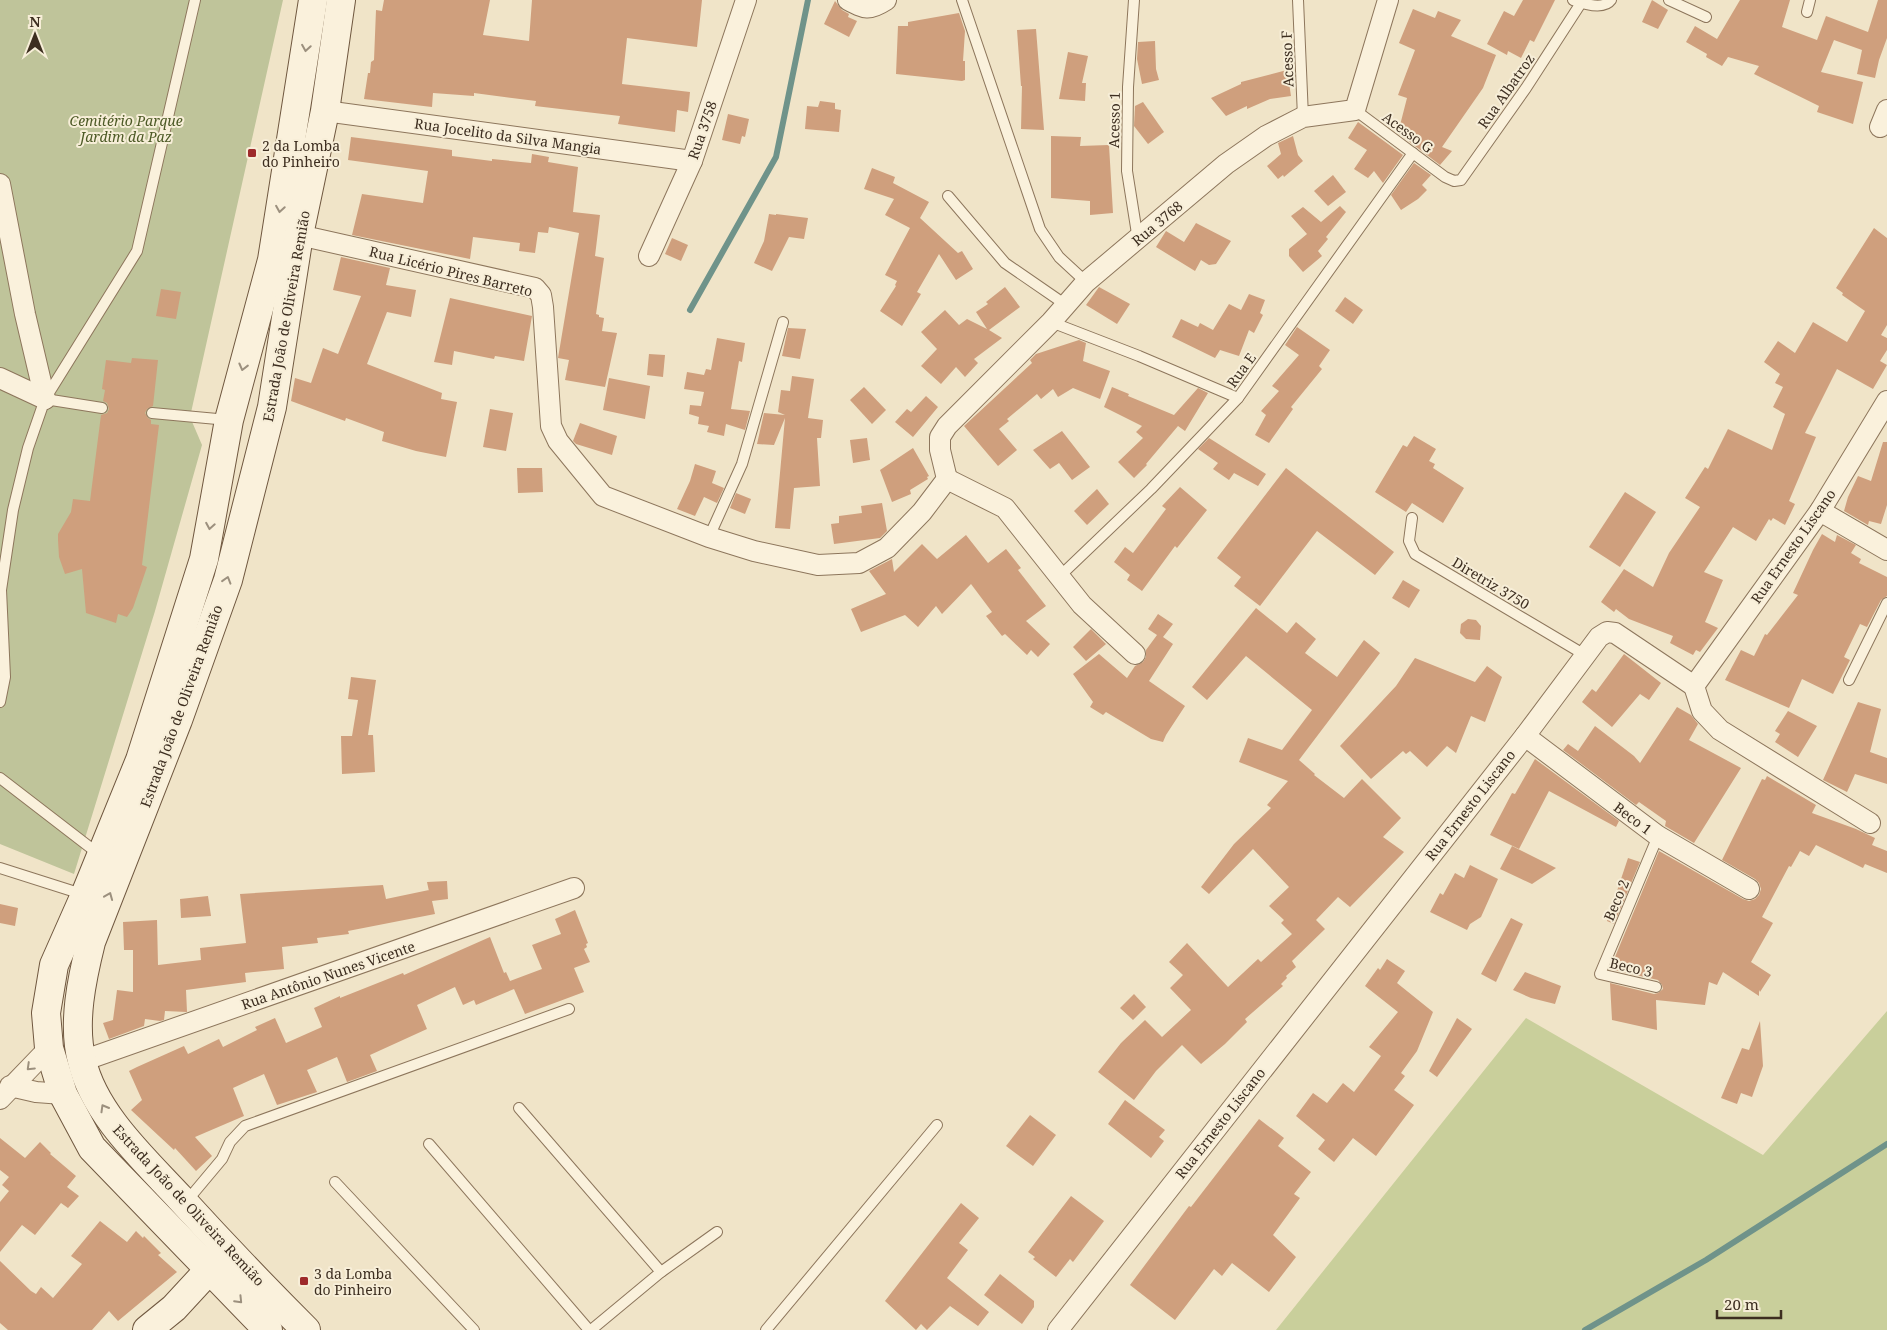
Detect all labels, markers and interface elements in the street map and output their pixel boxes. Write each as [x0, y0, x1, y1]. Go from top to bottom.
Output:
north arrow [10, 10, 60, 60]
text: N [29, 12, 41, 31]
street label: Acesso F [1277, 30, 1297, 88]
one-way arrow [301, 44, 311, 52]
street label: Rua Albatroz [1473, 50, 1539, 132]
street label: Acesso 1 [1104, 92, 1124, 148]
street label: Rua 3758 [683, 98, 721, 162]
street label: Acesso G [1379, 107, 1437, 157]
park label: Cemitério Parque Jardim da Paz [69, 111, 183, 146]
street label: Rua Jocelito da Silva Mangia [413, 113, 603, 159]
place label: 2 da Lomba do Pinheiro [262, 136, 340, 171]
marker: 2 da Lomba do Pinheiro [246, 147, 258, 159]
street label: Rua 3768 [1128, 196, 1187, 250]
one-way arrow [276, 204, 286, 213]
street label: Estrada João de Oliveira Remião [258, 209, 314, 423]
street label: Rua Licério Pires Barreto [367, 242, 535, 300]
street label: Rua E [1222, 349, 1260, 391]
one-way arrow [238, 362, 249, 371]
street label: Rua Ernesto Liscano [1746, 485, 1840, 607]
one-way arrow [205, 521, 215, 530]
street label: Diretriz 3750 [1449, 552, 1533, 614]
one-way arrow [222, 577, 232, 585]
street label: Estrada João de Oliveira Remião [135, 602, 227, 810]
street label: Rua Ernesto Liscano [1421, 746, 1519, 864]
street label: Beco 1 [1610, 797, 1656, 839]
street label: Beco 2 [1599, 876, 1633, 924]
one-way arrow [102, 892, 113, 901]
street label: Rua Antônio Nunes Vicente [239, 936, 417, 1014]
street label: Beco 3 [1608, 953, 1654, 981]
one-way arrow [27, 1061, 36, 1070]
street label: Rua Ernesto Liscano [1171, 1064, 1269, 1182]
one-way arrow [100, 1104, 110, 1113]
street label: Estrada João de Oliveira Remião [109, 1120, 269, 1290]
place label: 3 da Lomba do Pinheiro [314, 1264, 392, 1299]
marker: 3 da Lomba do Pinheiro [298, 1275, 310, 1287]
scale bar [1717, 1288, 1781, 1320]
one-way arrow [233, 1294, 242, 1303]
text: 20 m [1724, 1294, 1759, 1314]

